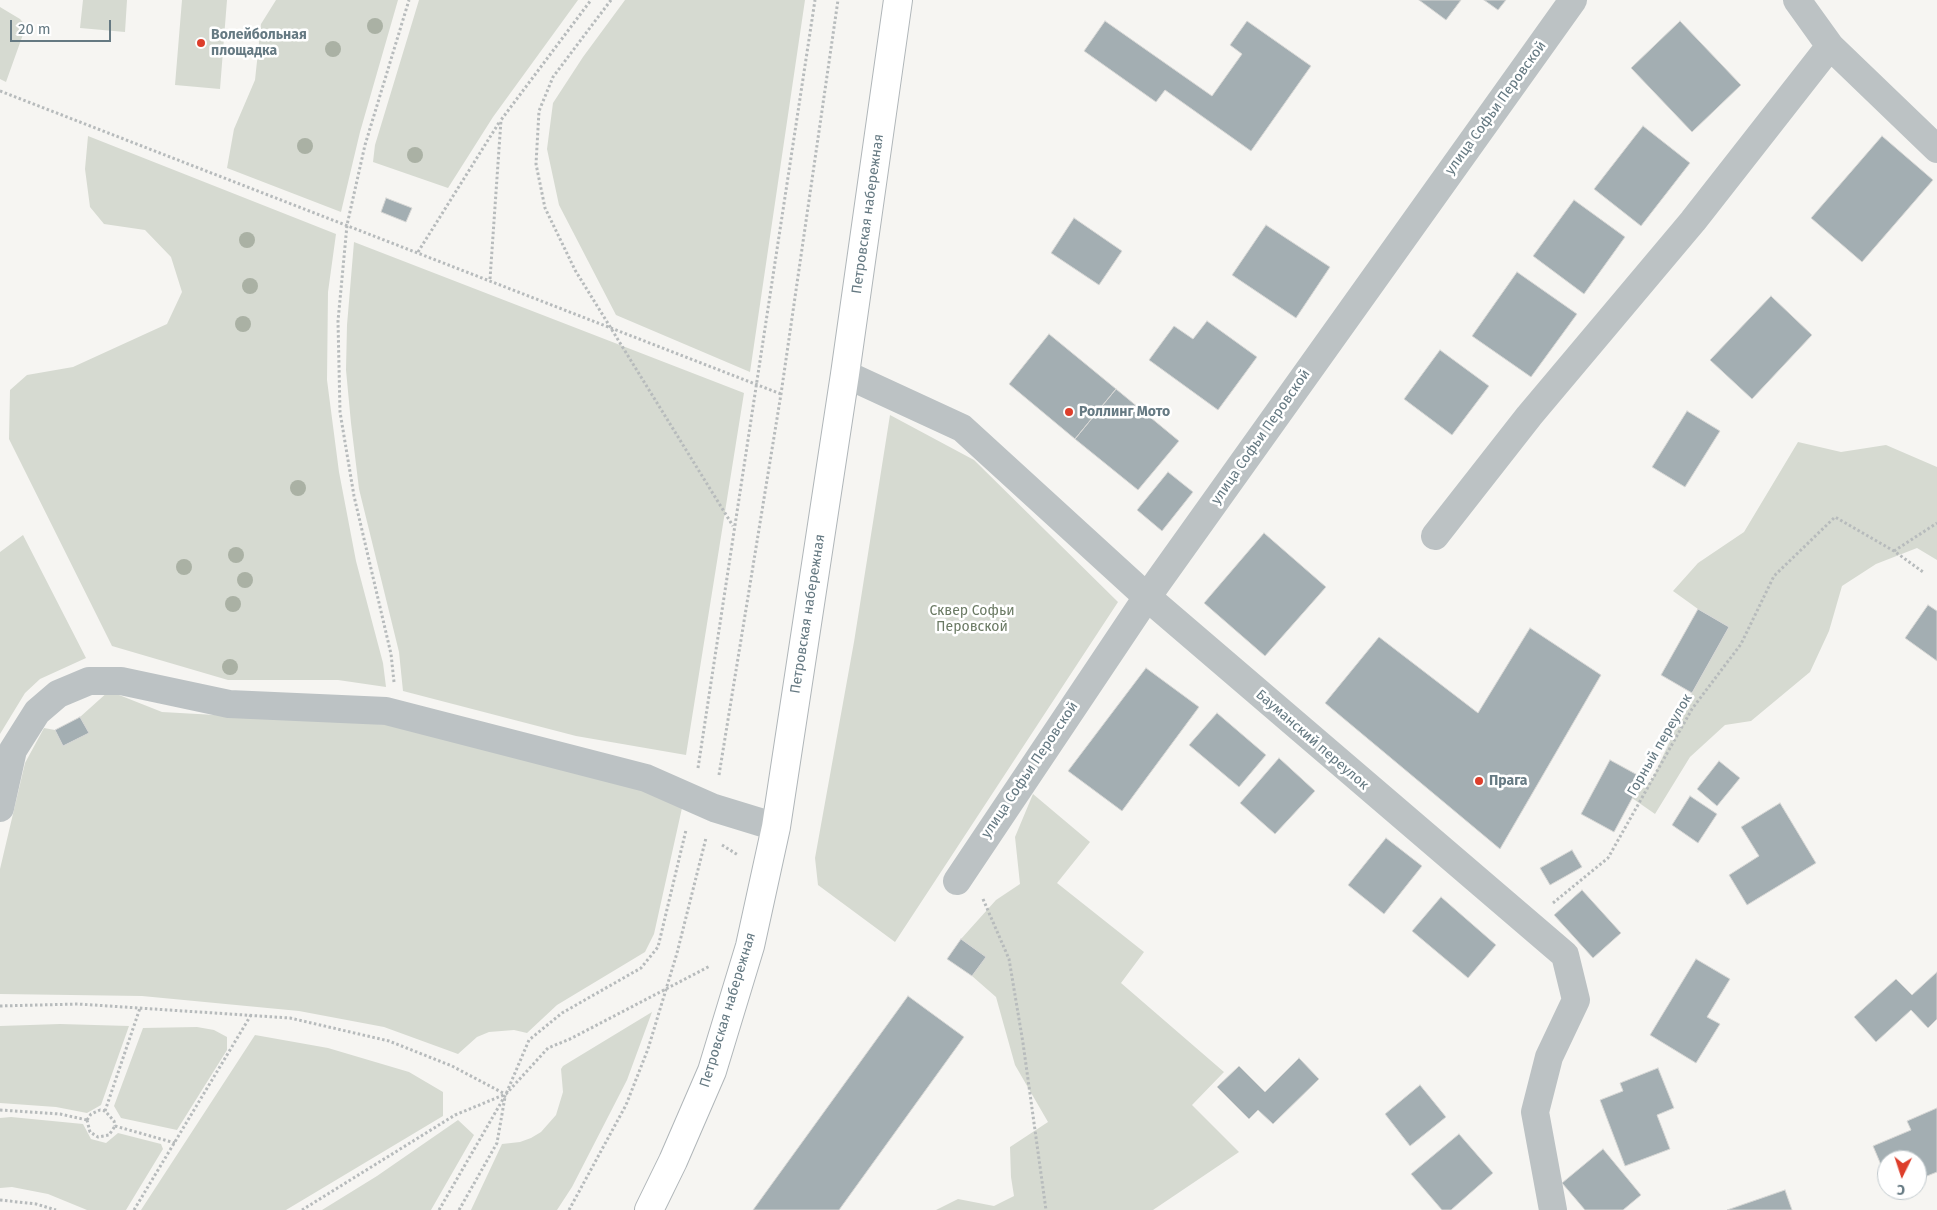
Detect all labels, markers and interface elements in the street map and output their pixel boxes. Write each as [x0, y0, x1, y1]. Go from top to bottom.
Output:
scale bar [12, 10, 114, 42]
text: 20 m [18, 20, 51, 38]
place label: Волейбольная площадка [211, 27, 307, 59]
marker: Волейбольная площадка [195, 37, 207, 49]
street label: улица Софьи Перовской [1442, 38, 1550, 178]
street label: Петровская набережная [848, 133, 888, 295]
street label: улица Софьи Перовской [1208, 366, 1314, 508]
place label: Роллинг Мото [1079, 404, 1170, 420]
marker: Роллинг Мото [1063, 406, 1075, 418]
street label: Петровская набережная [787, 533, 829, 695]
park label: Сквер Софьи Перовской [929, 603, 1015, 636]
street label: Бауманский переулок [1252, 686, 1372, 794]
street label: Горный переулок [1624, 691, 1696, 799]
street label: улица Софьи Перовской [978, 699, 1082, 841]
place label: Прага [1489, 773, 1527, 789]
marker: Прага [1473, 775, 1485, 787]
street label: Петровская набережная [696, 930, 760, 1090]
north arrow [1877, 1150, 1927, 1200]
text: С [1896, 1181, 1906, 1198]

